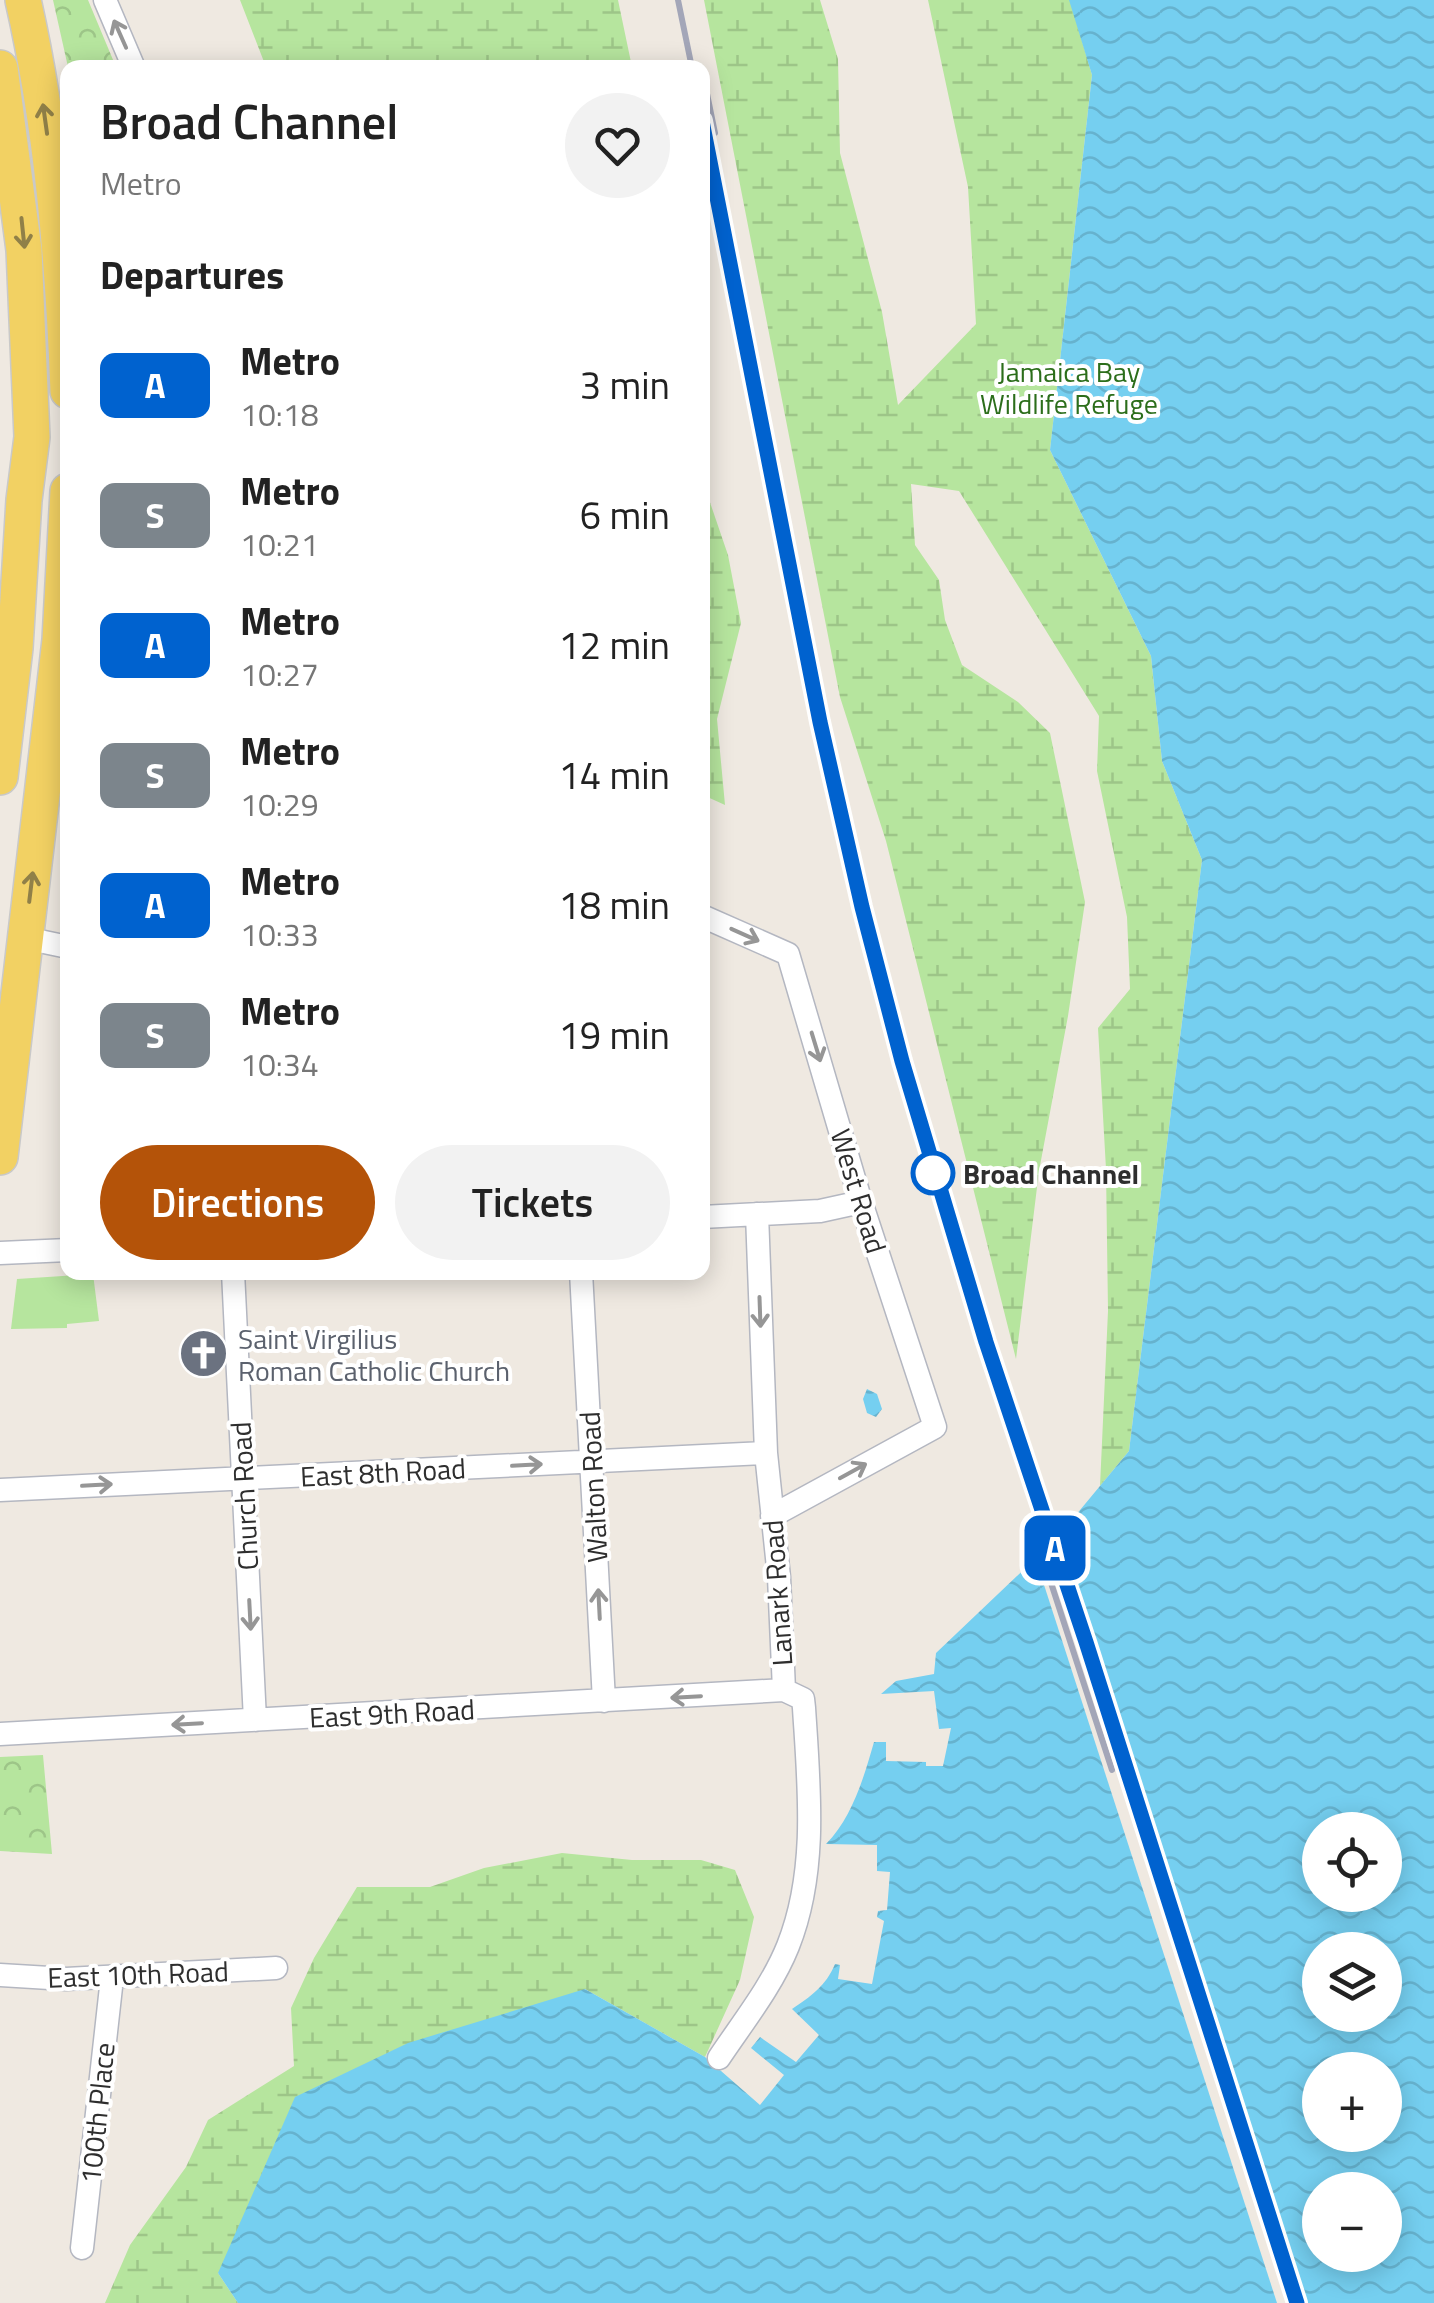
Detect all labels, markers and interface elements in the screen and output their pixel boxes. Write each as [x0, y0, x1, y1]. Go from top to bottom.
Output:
one-way arrow [110, 19, 128, 50]
text: Broad Channel [100, 85, 398, 158]
button: heart [565, 93, 670, 198]
one-way arrow [35, 104, 53, 136]
text: Metro [100, 159, 182, 207]
one-way arrow [13, 217, 32, 249]
text: Departures [100, 246, 284, 304]
text: Metro [240, 332, 340, 390]
park label: Jamaica Bay Wildlife Refuge [980, 350, 1158, 425]
text: 3 min [580, 356, 670, 414]
text: A [144, 358, 166, 412]
text: 10:18 [240, 390, 319, 438]
text: Metro [240, 462, 340, 520]
text: 6 min [580, 486, 670, 544]
text: S [145, 488, 165, 542]
text: 10:21 [240, 520, 319, 568]
text: Metro [240, 592, 340, 650]
text: 12 min [559, 616, 670, 674]
text: A [144, 618, 166, 672]
text: 10:27 [240, 650, 319, 698]
text: Metro [240, 722, 340, 780]
text: 14 min [559, 746, 670, 804]
text: S [145, 748, 165, 802]
text: 10:29 [240, 780, 319, 828]
text: Metro [240, 852, 340, 910]
one-way arrow [22, 871, 41, 903]
text: 18 min [559, 876, 670, 934]
text: A [144, 878, 166, 932]
text: 10:33 [240, 910, 319, 958]
one-way arrow [729, 927, 760, 945]
text: Metro [240, 982, 340, 1040]
text: 19 min [559, 1006, 670, 1064]
text: S [145, 1008, 165, 1062]
one-way arrow [807, 1031, 826, 1062]
text: 10:34 [240, 1040, 319, 1088]
street label: West Road [820, 1123, 898, 1259]
button: Directions [100, 1145, 375, 1260]
button: Tickets [395, 1145, 670, 1260]
marker: Broad Channel [912, 1152, 954, 1194]
place label: Broad Channel [963, 1152, 1139, 1195]
one-way arrow [751, 1295, 770, 1327]
place label: Saint Virgilius Roman Catholic Church [238, 1317, 510, 1392]
church icon: Saint Virgilius Roman Catholic Church [177, 1328, 229, 1380]
street label: Walton Road [568, 1410, 618, 1564]
street label: Church Road [219, 1421, 269, 1571]
street label: East 8th Road [299, 1446, 467, 1498]
one-way arrow [510, 1455, 542, 1474]
one-way arrow [838, 1461, 868, 1481]
one-way arrow [81, 1476, 113, 1495]
line badge: A [1022, 1516, 1088, 1580]
street label: Lanark Road [750, 1518, 804, 1668]
text: A [1044, 1521, 1066, 1575]
one-way arrow [589, 1588, 608, 1620]
one-way arrow [241, 1598, 260, 1630]
street label: East 9th Road [308, 1687, 476, 1739]
one-way arrow [671, 1688, 703, 1707]
one-way arrow [172, 1715, 204, 1734]
map controls [1302, 1812, 1402, 2272]
button: locate [1302, 1812, 1402, 1912]
button: layers [1302, 1932, 1402, 2032]
street label: East 10th Road [47, 1949, 229, 1999]
street label: 100th Place [68, 2040, 126, 2186]
button: + [1302, 2052, 1402, 2152]
button: − [1302, 2172, 1402, 2272]

